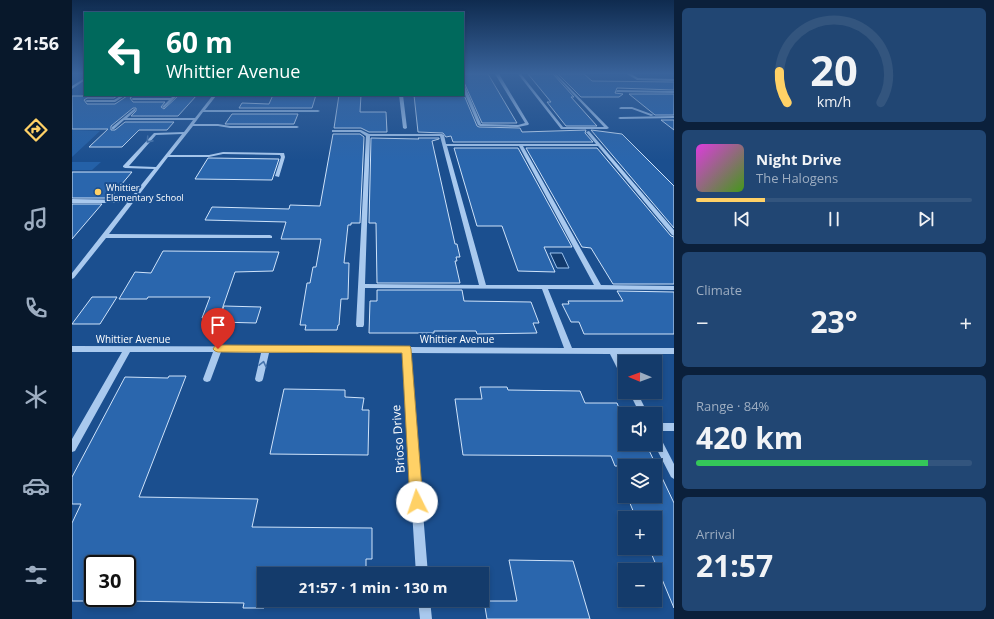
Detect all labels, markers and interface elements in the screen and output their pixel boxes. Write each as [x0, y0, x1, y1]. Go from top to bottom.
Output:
text: 60 m [166, 23, 233, 61]
icon: left [100, 28, 152, 80]
text: 21:56 [13, 31, 59, 55]
text: 20 [810, 42, 858, 98]
text: Whittier Avenue [166, 59, 300, 83]
text: km/h [817, 92, 851, 111]
icon: directions [22, 116, 50, 144]
one-way arrow [146, 135, 154, 143]
text: Night Drive [756, 149, 841, 169]
text: The Halogens [756, 169, 838, 187]
place label: Whittier Elementary School [106, 181, 184, 204]
marker: Whittier Elementary School [93, 187, 103, 197]
icon: music [22, 205, 50, 233]
icon: previous [731, 208, 753, 230]
icon: pause [823, 208, 845, 230]
icon: next [915, 208, 937, 230]
text: Climate [696, 281, 742, 299]
icon: phone [22, 294, 50, 322]
text: 23° [810, 301, 858, 342]
text: − [696, 307, 709, 337]
text: + [959, 307, 972, 337]
pin [201, 308, 235, 349]
icon: arrive [207, 314, 229, 336]
street label: Whittier Avenue [96, 332, 171, 346]
street label: Whittier Avenue [420, 332, 495, 346]
north arrow [618, 355, 662, 399]
map controls [618, 355, 662, 607]
one-way arrow [258, 361, 266, 367]
icon: climate [22, 383, 50, 411]
text: Range · 84% [696, 397, 769, 415]
street label: Brioso Drive [387, 404, 409, 474]
button: sound [618, 407, 662, 451]
text: 420 km [696, 417, 803, 458]
button: layers [618, 459, 662, 503]
icon: car [22, 472, 50, 500]
position arrow [396, 481, 438, 523]
button: + [618, 511, 662, 555]
text: Arrival [696, 525, 735, 543]
text: 21:57 [696, 545, 773, 586]
speed limit sign: 30 [84, 555, 136, 607]
icon: filters [22, 561, 50, 589]
button: − [618, 563, 662, 607]
text: 21:57 · 1 min · 130 m [299, 577, 447, 597]

